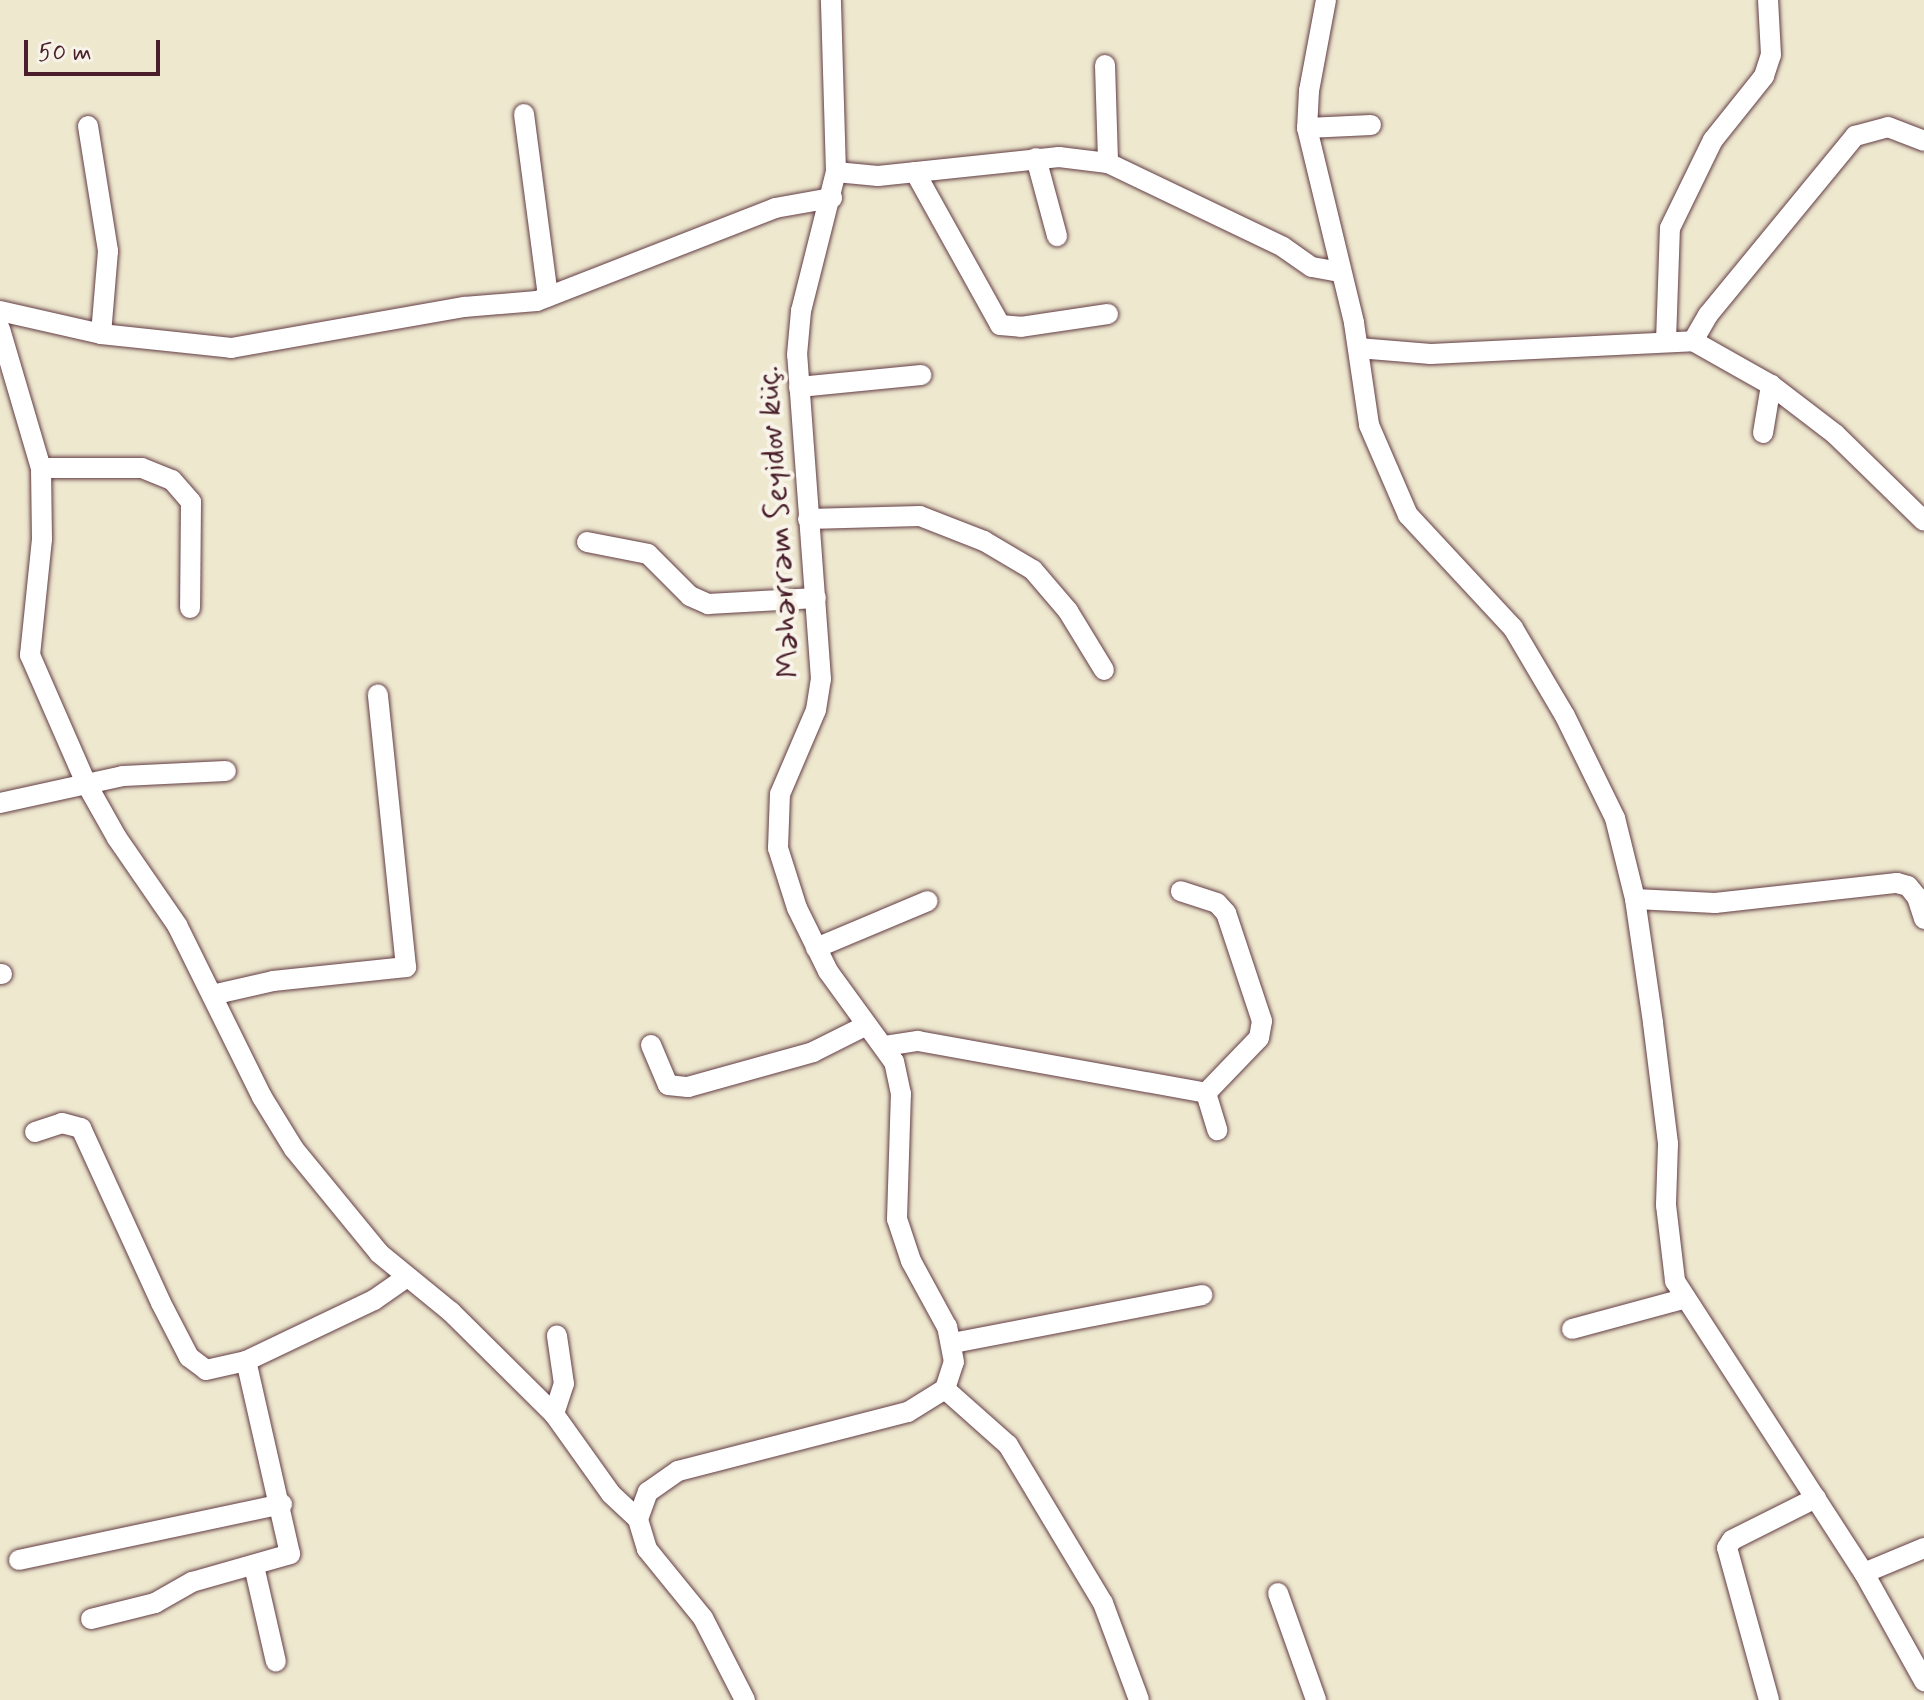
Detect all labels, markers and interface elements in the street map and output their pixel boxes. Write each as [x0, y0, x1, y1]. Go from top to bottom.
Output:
scale bar [28, 24, 164, 74]
text: 50 m [38, 38, 92, 69]
street label: Məhərrəm Seyidov küç. [749, 362, 809, 682]

